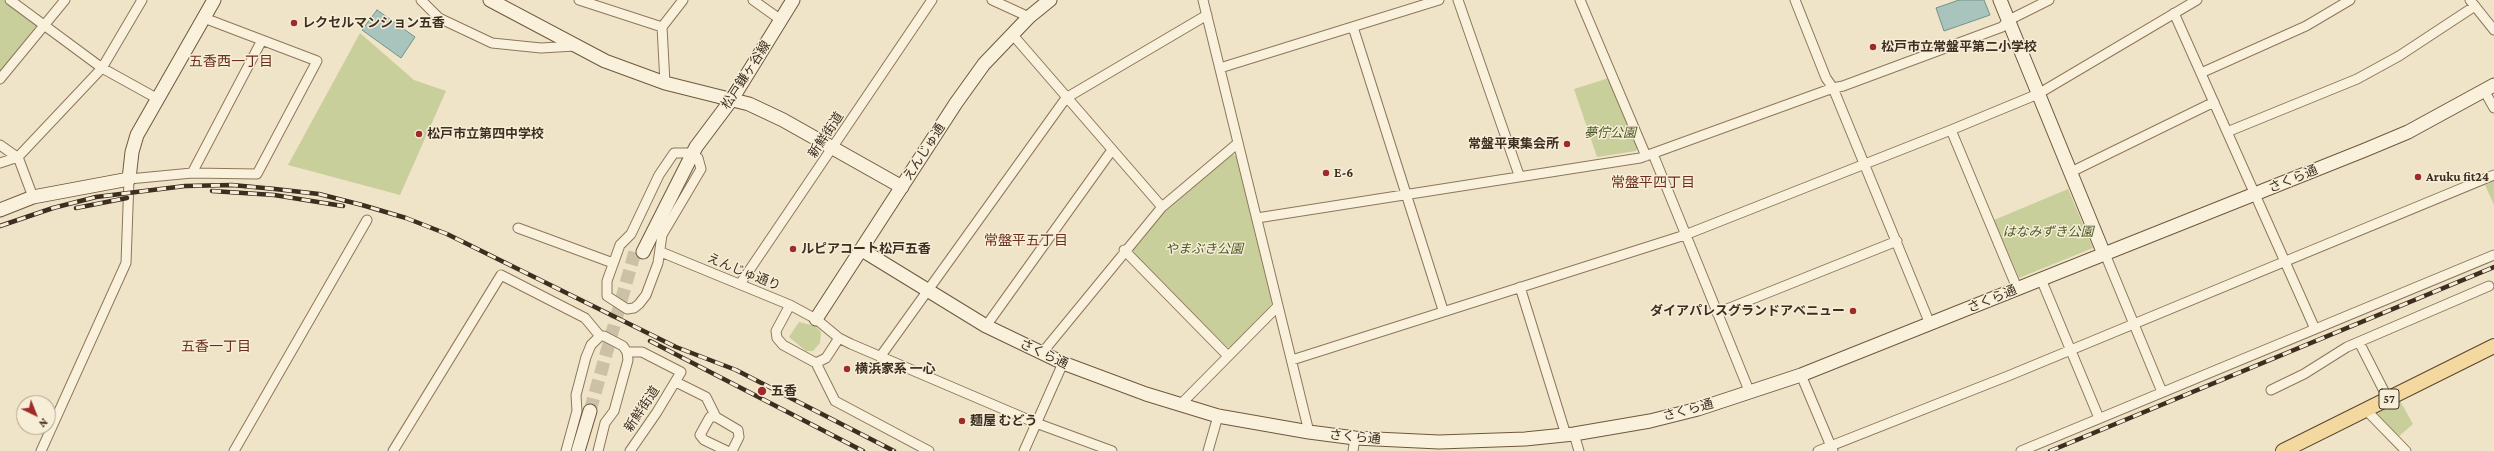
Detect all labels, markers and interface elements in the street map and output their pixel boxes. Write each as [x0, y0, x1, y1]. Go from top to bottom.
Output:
place label: レクセルマンション五香 [302, 15, 445, 31]
marker: レクセルマンション五香 [289, 18, 299, 28]
street label: 松戸鎌ヶ谷線 [718, 38, 774, 112]
place label: 松戸市立常盤平第二小学校 [1881, 39, 2037, 55]
marker: 松戸市立常盤平第二小学校 [1868, 42, 1878, 52]
district label: 五香西一丁目 [189, 54, 273, 70]
street label: 新鮮街道 [805, 109, 847, 161]
street label: えんじゅ通 [900, 120, 948, 184]
park label: 夢佇公園 [1584, 125, 1636, 141]
place label: 松戸市立第四中学校 [427, 126, 544, 142]
marker: 松戸市立第四中学校 [414, 129, 424, 139]
place label: 常盤平東集会所 [1468, 136, 1559, 152]
marker: 常盤平東集会所 [1562, 139, 1572, 149]
street label: さくら通 [2266, 162, 2320, 196]
place label: E-6 [1334, 165, 1353, 181]
marker: E-6 [1321, 168, 1331, 178]
place label: Aruku fit24 [2426, 169, 2489, 185]
marker: Aruku fit24 [2413, 172, 2423, 182]
district label: 常盤平四丁目 [1611, 175, 1695, 191]
park label: はなみずき公園 [2003, 224, 2093, 240]
district label: 常盤平五丁目 [984, 233, 1068, 249]
place label: ルピアコート松戸五香 [801, 241, 931, 257]
park label: やまぶき公園 [1165, 241, 1243, 257]
marker: ルピアコート松戸五香 [788, 244, 798, 254]
street label: えんじゅ通り [705, 250, 783, 294]
street label: さくら通 [1965, 282, 2019, 316]
place label: ダイアパレスグランドアベニュー [1650, 303, 1845, 319]
marker: ダイアパレスグランドアベニュー [1848, 306, 1858, 316]
street label: さくら通 [1017, 336, 1071, 372]
district label: 五香一丁目 [181, 339, 251, 355]
place label: 横浜家系 一心 [855, 361, 936, 377]
marker: 横浜家系 一心 [842, 364, 852, 374]
street label: 新鮮街道 [621, 383, 663, 435]
place label: 五香 [771, 383, 797, 399]
marker: 五香 [756, 385, 768, 397]
road number: 57 [2379, 389, 2399, 409]
north arrow [16, 395, 56, 435]
street label: さくら通 [1661, 396, 1715, 424]
place label: 麺屋 むどう [970, 413, 1038, 429]
text: N [37, 416, 50, 430]
marker: 麺屋 むどう [957, 416, 967, 426]
street label: さくら通 [1328, 427, 1382, 447]

